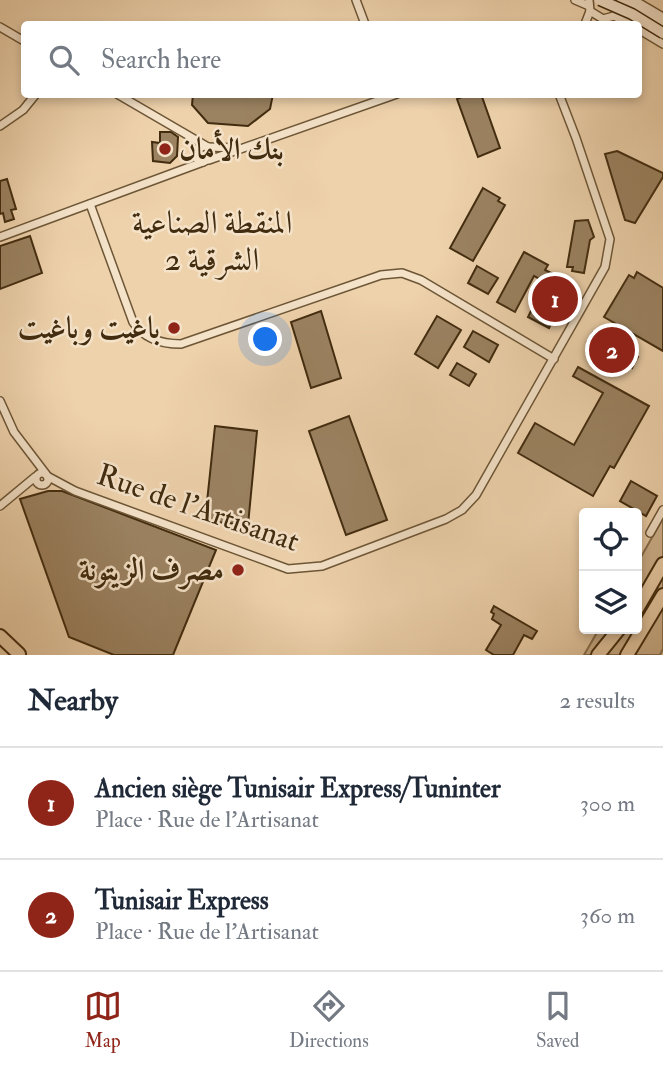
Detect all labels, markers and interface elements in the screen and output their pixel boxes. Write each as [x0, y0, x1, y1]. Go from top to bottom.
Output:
search box [21, 21, 642, 98]
icon: search [45, 41, 83, 79]
text: Search here [101, 44, 221, 76]
place label: بنك الأمان [179, 129, 284, 168]
marker: بنك الأمان [157, 141, 173, 157]
district label: المنقطة الصناعية الشرقية 2 [132, 203, 292, 280]
pin: 1 [532, 273, 578, 325]
place label: باغيت وباغيت [18, 310, 160, 347]
marker: باغيت وباغيت [166, 320, 182, 336]
your location [248, 322, 282, 356]
pin: 2 [589, 324, 635, 376]
street label: Rue de l'Artisanat [92, 456, 304, 560]
map controls [579, 508, 642, 634]
button: locate [579, 508, 642, 571]
place label: مصرف الزيتونة [79, 552, 224, 590]
marker: مصرف الزيتونة [230, 562, 246, 578]
button: layers [579, 571, 642, 634]
text: Nearby [28, 682, 118, 719]
text: 2 results [560, 686, 635, 715]
text: Ancien siège Tunisair Express/Tuninter [95, 773, 501, 805]
text: 1 [47, 789, 55, 818]
text: 300 m [580, 789, 635, 818]
text: Place · Rue de l'Artisanat [95, 805, 319, 834]
text: Tunisair Express [95, 885, 269, 917]
text: 2 [45, 901, 57, 930]
text: 360 m [580, 901, 635, 930]
text: Place · Rue de l'Artisanat [95, 917, 319, 946]
tab: Map [84, 987, 122, 1053]
tab: Directions [289, 987, 369, 1053]
tab: Saved [536, 987, 579, 1053]

